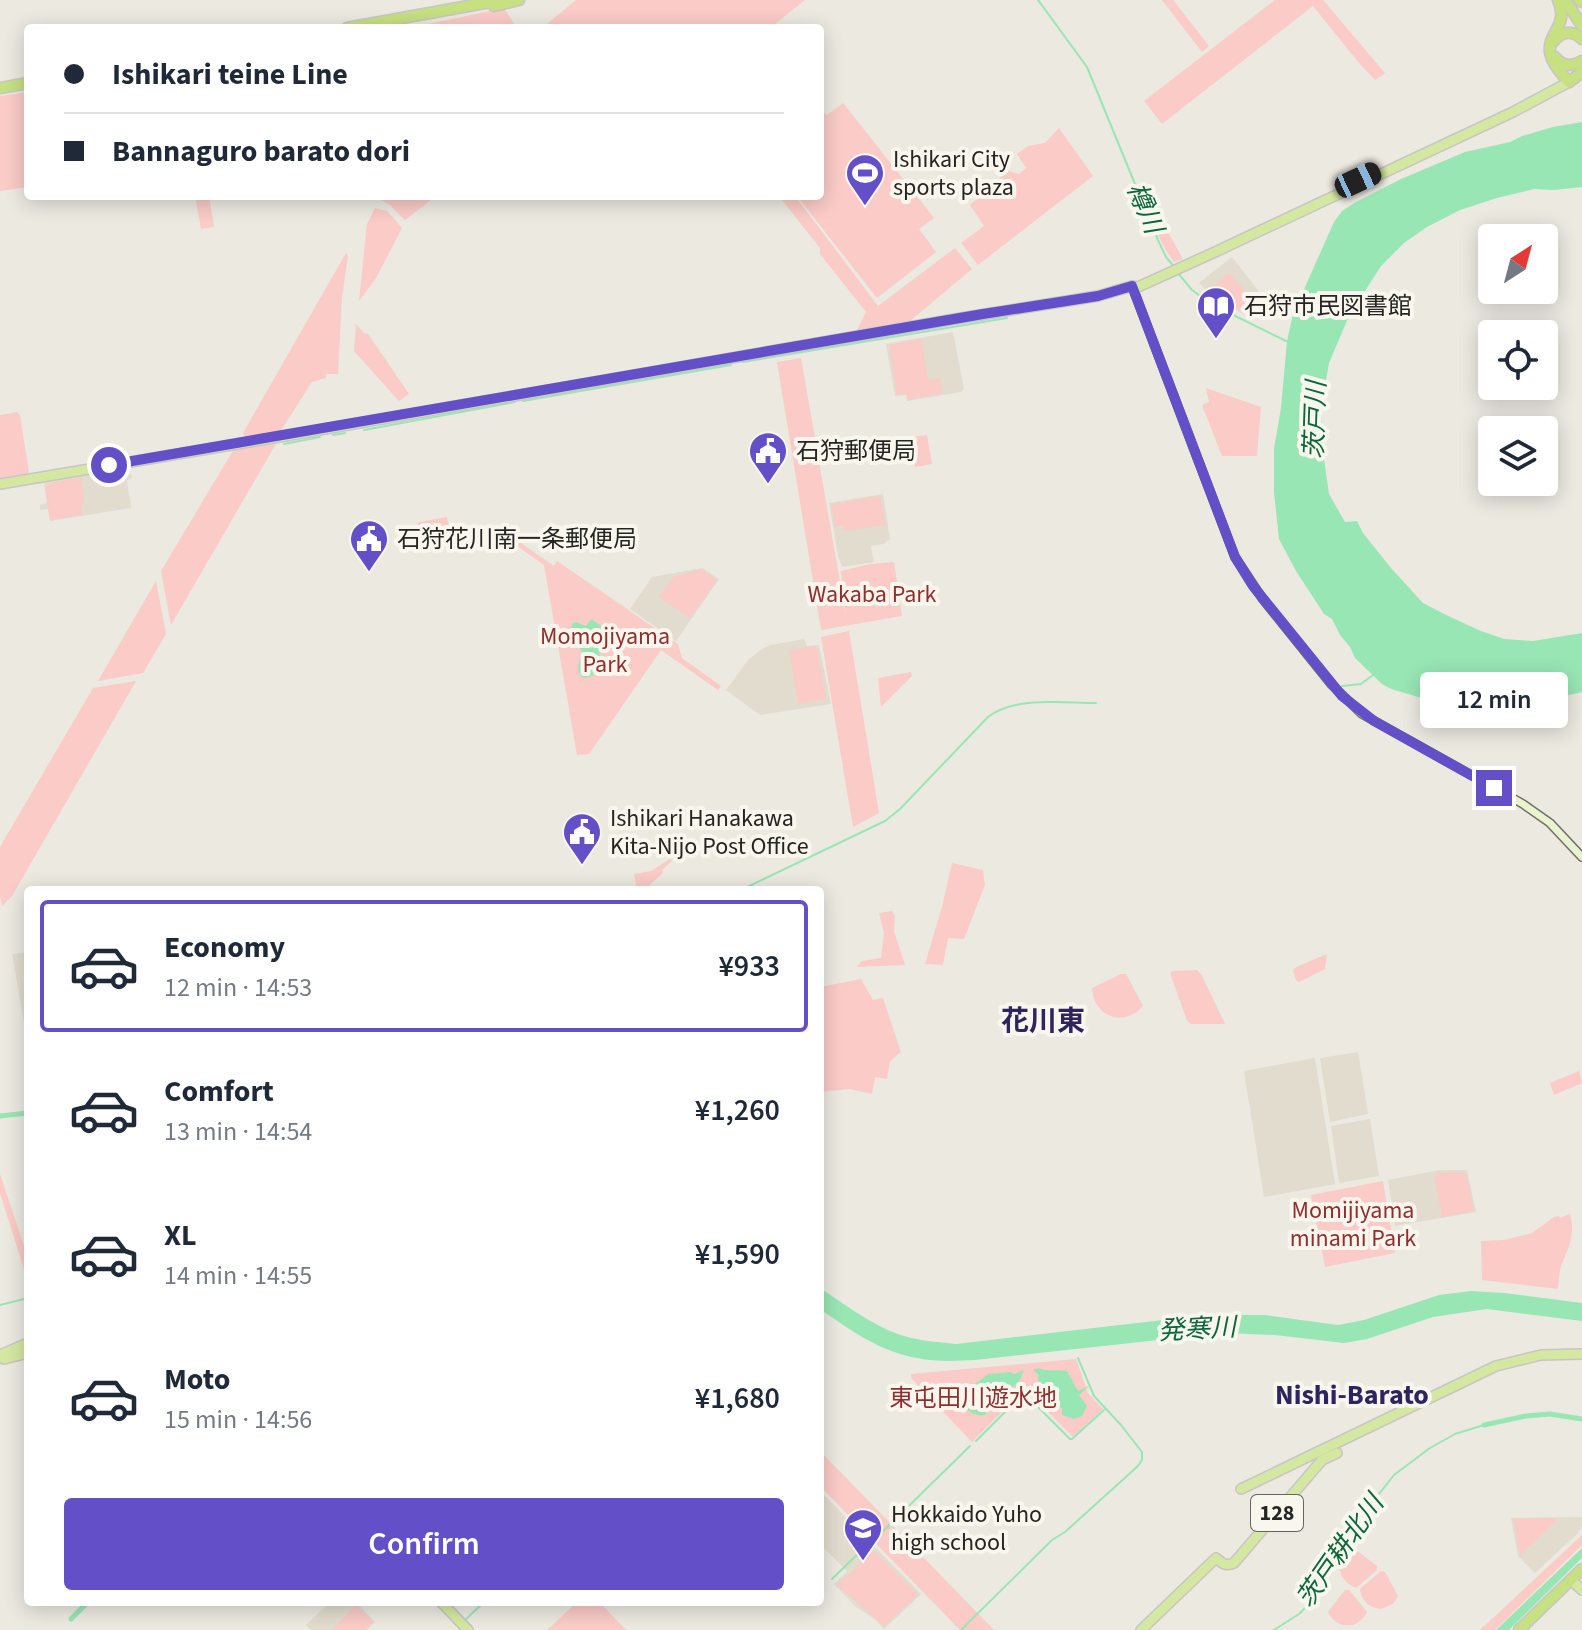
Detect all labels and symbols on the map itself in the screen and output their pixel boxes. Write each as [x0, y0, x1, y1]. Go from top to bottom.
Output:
place label: Ishikari City sports plaza [893, 142, 1014, 205]
sports icon: Ishikari City sports plaza [844, 152, 886, 207]
car [1331, 159, 1385, 201]
water label: 樽川 [1118, 177, 1173, 242]
north arrow [1478, 224, 1558, 304]
library icon: 石狩市民図書館 [1195, 285, 1237, 340]
place label: 石狩市民図書館 [1244, 289, 1412, 324]
water label: 茨戸川 [1295, 377, 1335, 460]
public building icon: 石狩郵便局 [747, 430, 789, 485]
place label: 石狩郵便局 [796, 434, 916, 469]
route start [91, 447, 127, 483]
public building icon: 石狩花川南一条郵便局 [348, 518, 390, 573]
place label: 石狩花川南一条郵便局 [397, 522, 637, 557]
park label: Wakaba Park [807, 577, 937, 612]
park label: Momojiyama Park [540, 619, 670, 682]
callout: 12 min [1420, 672, 1568, 728]
route end [1476, 770, 1512, 806]
place label: Ishikari Hanakawa Kita-Nijo Post Office [610, 801, 809, 864]
public building icon: Ishikari Hanakawa Kita-Nijo Post Office [561, 811, 603, 866]
district label: 花川東 [1001, 1001, 1085, 1041]
park label: Momijiyama minami Park [1290, 1193, 1416, 1256]
water label: 発寒川 [1157, 1308, 1240, 1350]
district label: Nishi-Barato [1275, 1375, 1429, 1415]
park label: 東屯田川遊水地 [889, 1381, 1057, 1416]
water label: 茨戸耕北川 [1288, 1485, 1394, 1615]
road number: 128 [1251, 1495, 1303, 1531]
place label: Hokkaido Yuho high school [891, 1497, 1042, 1560]
school or university icon: Hokkaido Yuho high school [842, 1507, 884, 1562]

